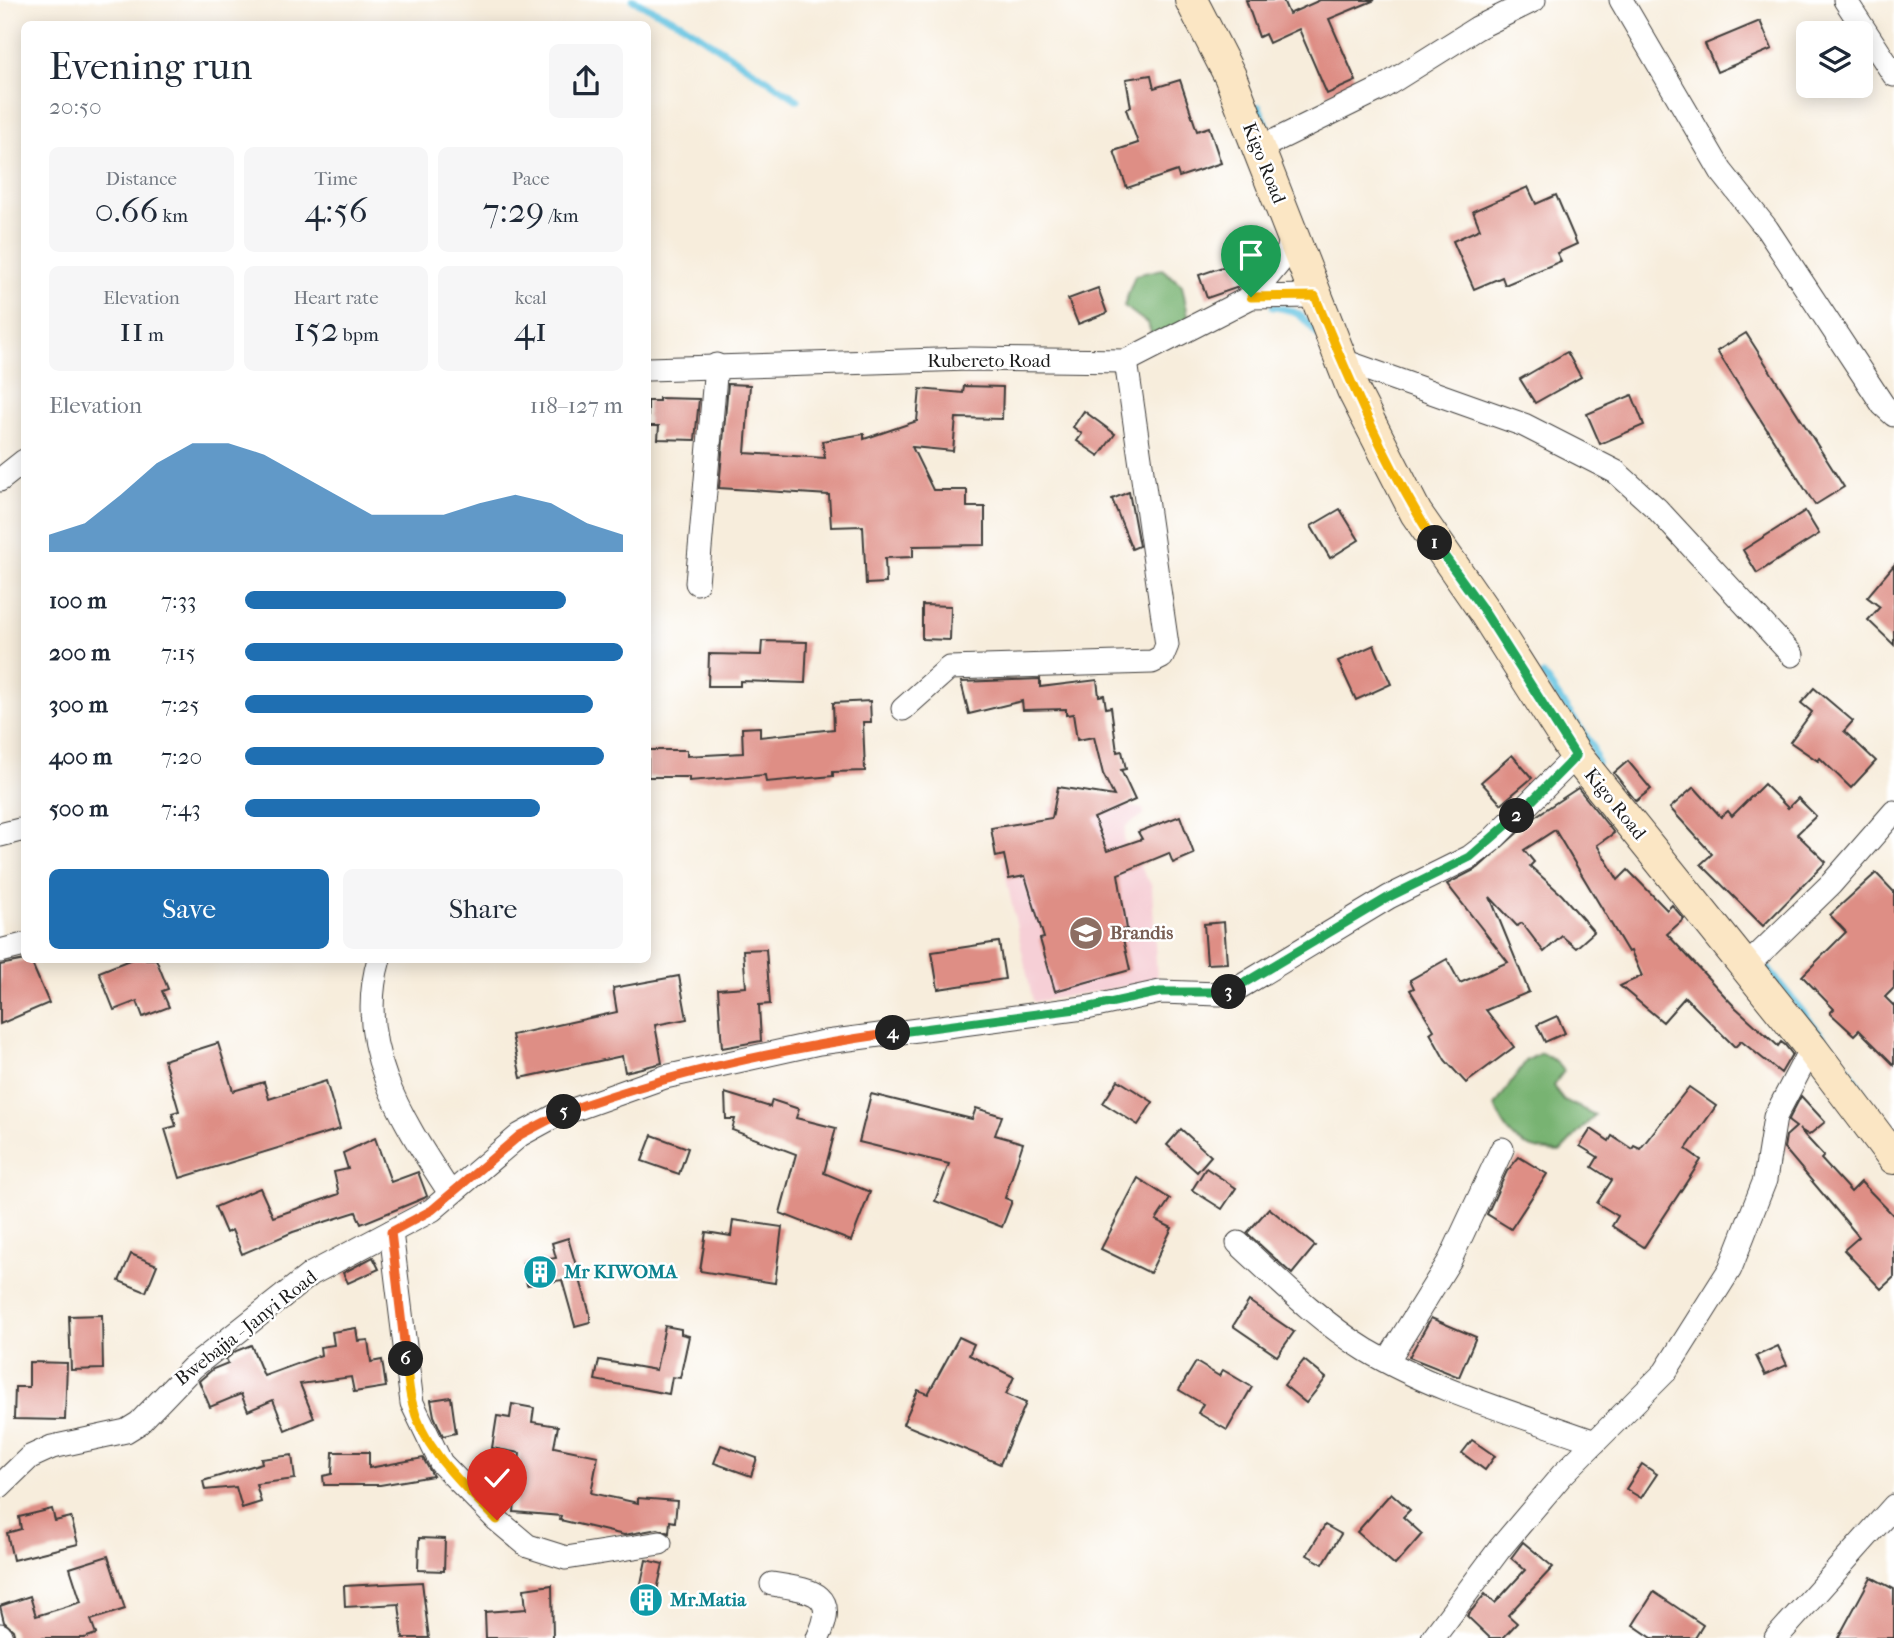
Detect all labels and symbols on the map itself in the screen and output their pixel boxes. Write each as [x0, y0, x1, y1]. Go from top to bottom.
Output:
street label: Kigo Road [1238, 119, 1290, 207]
pin [1221, 225, 1281, 297]
street label: Rubereto Road [927, 350, 1051, 372]
pin: 1 [1418, 526, 1452, 560]
street label: Kigo Road [1580, 764, 1651, 845]
pin: 2 [1500, 798, 1534, 834]
school or university icon: Brandis [1067, 914, 1105, 952]
place label: Brandis [1110, 922, 1173, 944]
pin: 3 [1212, 974, 1246, 1010]
pin: 4 [876, 1016, 910, 1050]
pin: 5 [546, 1094, 582, 1130]
building icon: Mr KIWOMA [521, 1253, 559, 1291]
place label: Mr KIWOMA [563, 1261, 678, 1283]
street label: Bwebajja - Janyi Road [171, 1265, 322, 1390]
pin: 6 [388, 1342, 424, 1376]
pin [467, 1448, 527, 1520]
building icon: Mr.Matia [627, 1581, 665, 1619]
place label: Mr.Matia [669, 1589, 747, 1611]

